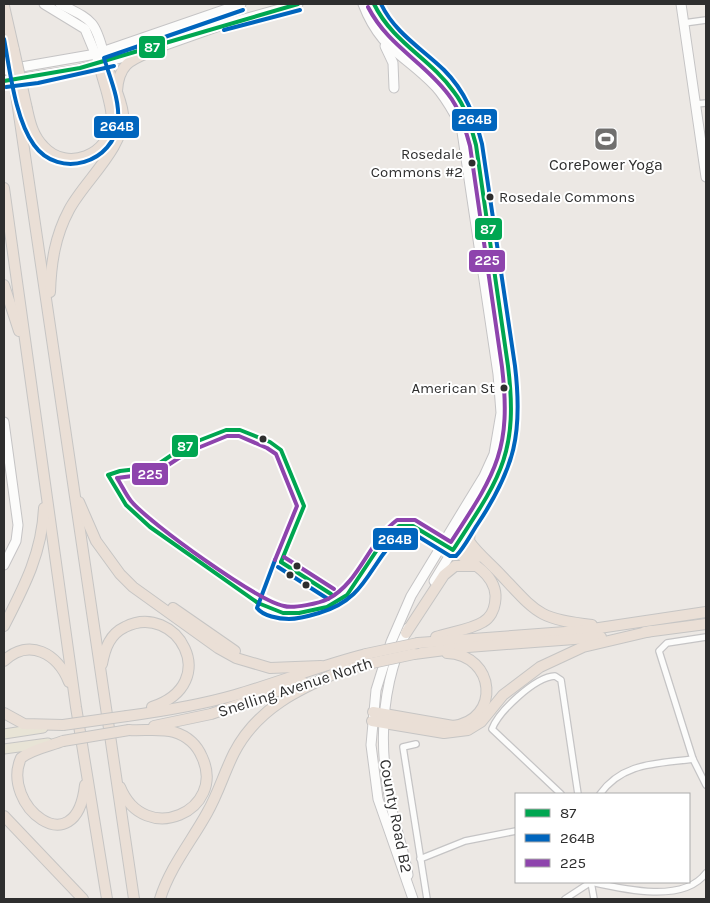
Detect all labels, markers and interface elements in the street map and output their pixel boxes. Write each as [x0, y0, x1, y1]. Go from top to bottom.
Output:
line badge: 87 [138, 35, 166, 59]
text: 87 [144, 39, 160, 56]
line badge: 264B [451, 108, 498, 132]
text: 264B [458, 111, 492, 128]
line badge: 264B [93, 115, 140, 139]
text: 264B [100, 118, 134, 135]
sports icon: CorePower Yoga [593, 126, 619, 152]
place label: Rosedale Commons #2 [371, 145, 463, 181]
place label: CorePower Yoga [549, 155, 663, 174]
marker: Rosedale Commons #2 [467, 158, 477, 168]
place label: Rosedale Commons [499, 188, 635, 206]
marker: Rosedale Commons [485, 192, 495, 202]
line badge: 87 [474, 217, 503, 241]
text: 87 [480, 221, 496, 238]
line badge: 225 [468, 249, 506, 273]
text: 225 [474, 252, 500, 269]
place label: American St [411, 379, 495, 397]
marker: American St [499, 383, 509, 393]
line badge: 87 [171, 434, 199, 458]
unlabelled marker [258, 434, 268, 444]
text: 87 [177, 438, 193, 455]
line badge: 225 [131, 462, 169, 486]
text: 225 [137, 466, 163, 483]
line badge: 264B [372, 527, 419, 551]
text: 264B [378, 531, 412, 548]
unlabelled marker [292, 561, 302, 571]
unlabelled marker [285, 570, 295, 580]
unlabelled marker [301, 580, 311, 590]
street label: Snelling Avenue North [215, 653, 375, 721]
street label: County Road B2 [376, 758, 416, 874]
legend [515, 793, 690, 883]
text: 87 [560, 804, 576, 822]
text: 264B [560, 829, 595, 847]
text: 225 [560, 854, 586, 872]

